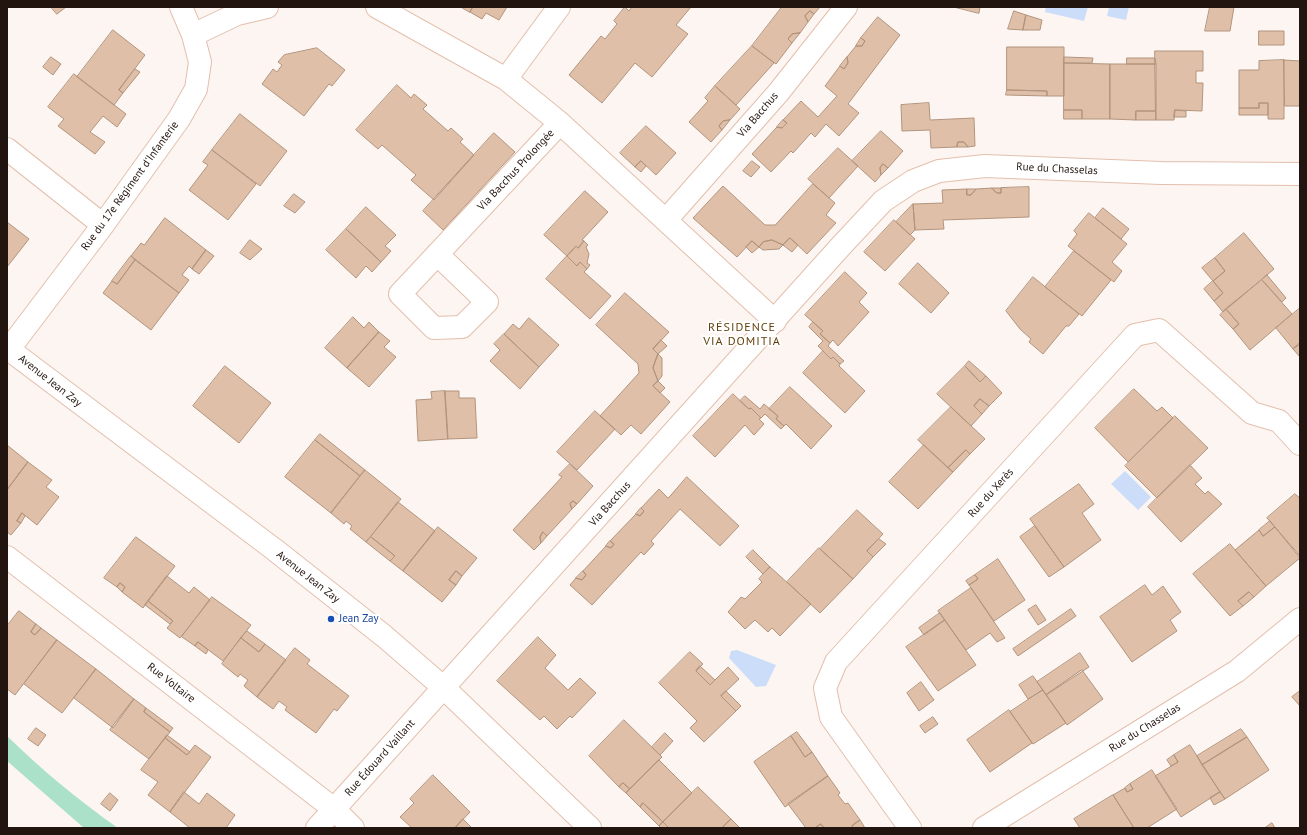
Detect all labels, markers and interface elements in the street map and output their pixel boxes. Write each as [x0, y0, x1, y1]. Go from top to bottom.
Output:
street label: Via Bacchus [735, 90, 781, 140]
street label: Rue du 17e Régiment d'Infanterie [79, 119, 181, 253]
street label: Via Bacchus Prolongée [475, 127, 557, 213]
street label: Rue du Chasselas [1016, 160, 1098, 178]
district label: RÉSIDENCE VIA DOMITIA [703, 321, 781, 349]
street label: Avenue Jean Zay [16, 352, 84, 410]
street label: Rue du Xerès [966, 466, 1016, 520]
street label: Via Bacchus [586, 479, 634, 529]
street label: Avenue Jean Zay [274, 548, 342, 606]
place label: Jean Zay [339, 612, 379, 626]
marker: Jean Zay [326, 614, 336, 624]
street label: Rue Voltaire [144, 660, 198, 706]
street label: Rue du Chasselas [1107, 701, 1183, 755]
street label: Rue Édouard Vaillant [342, 717, 418, 799]

